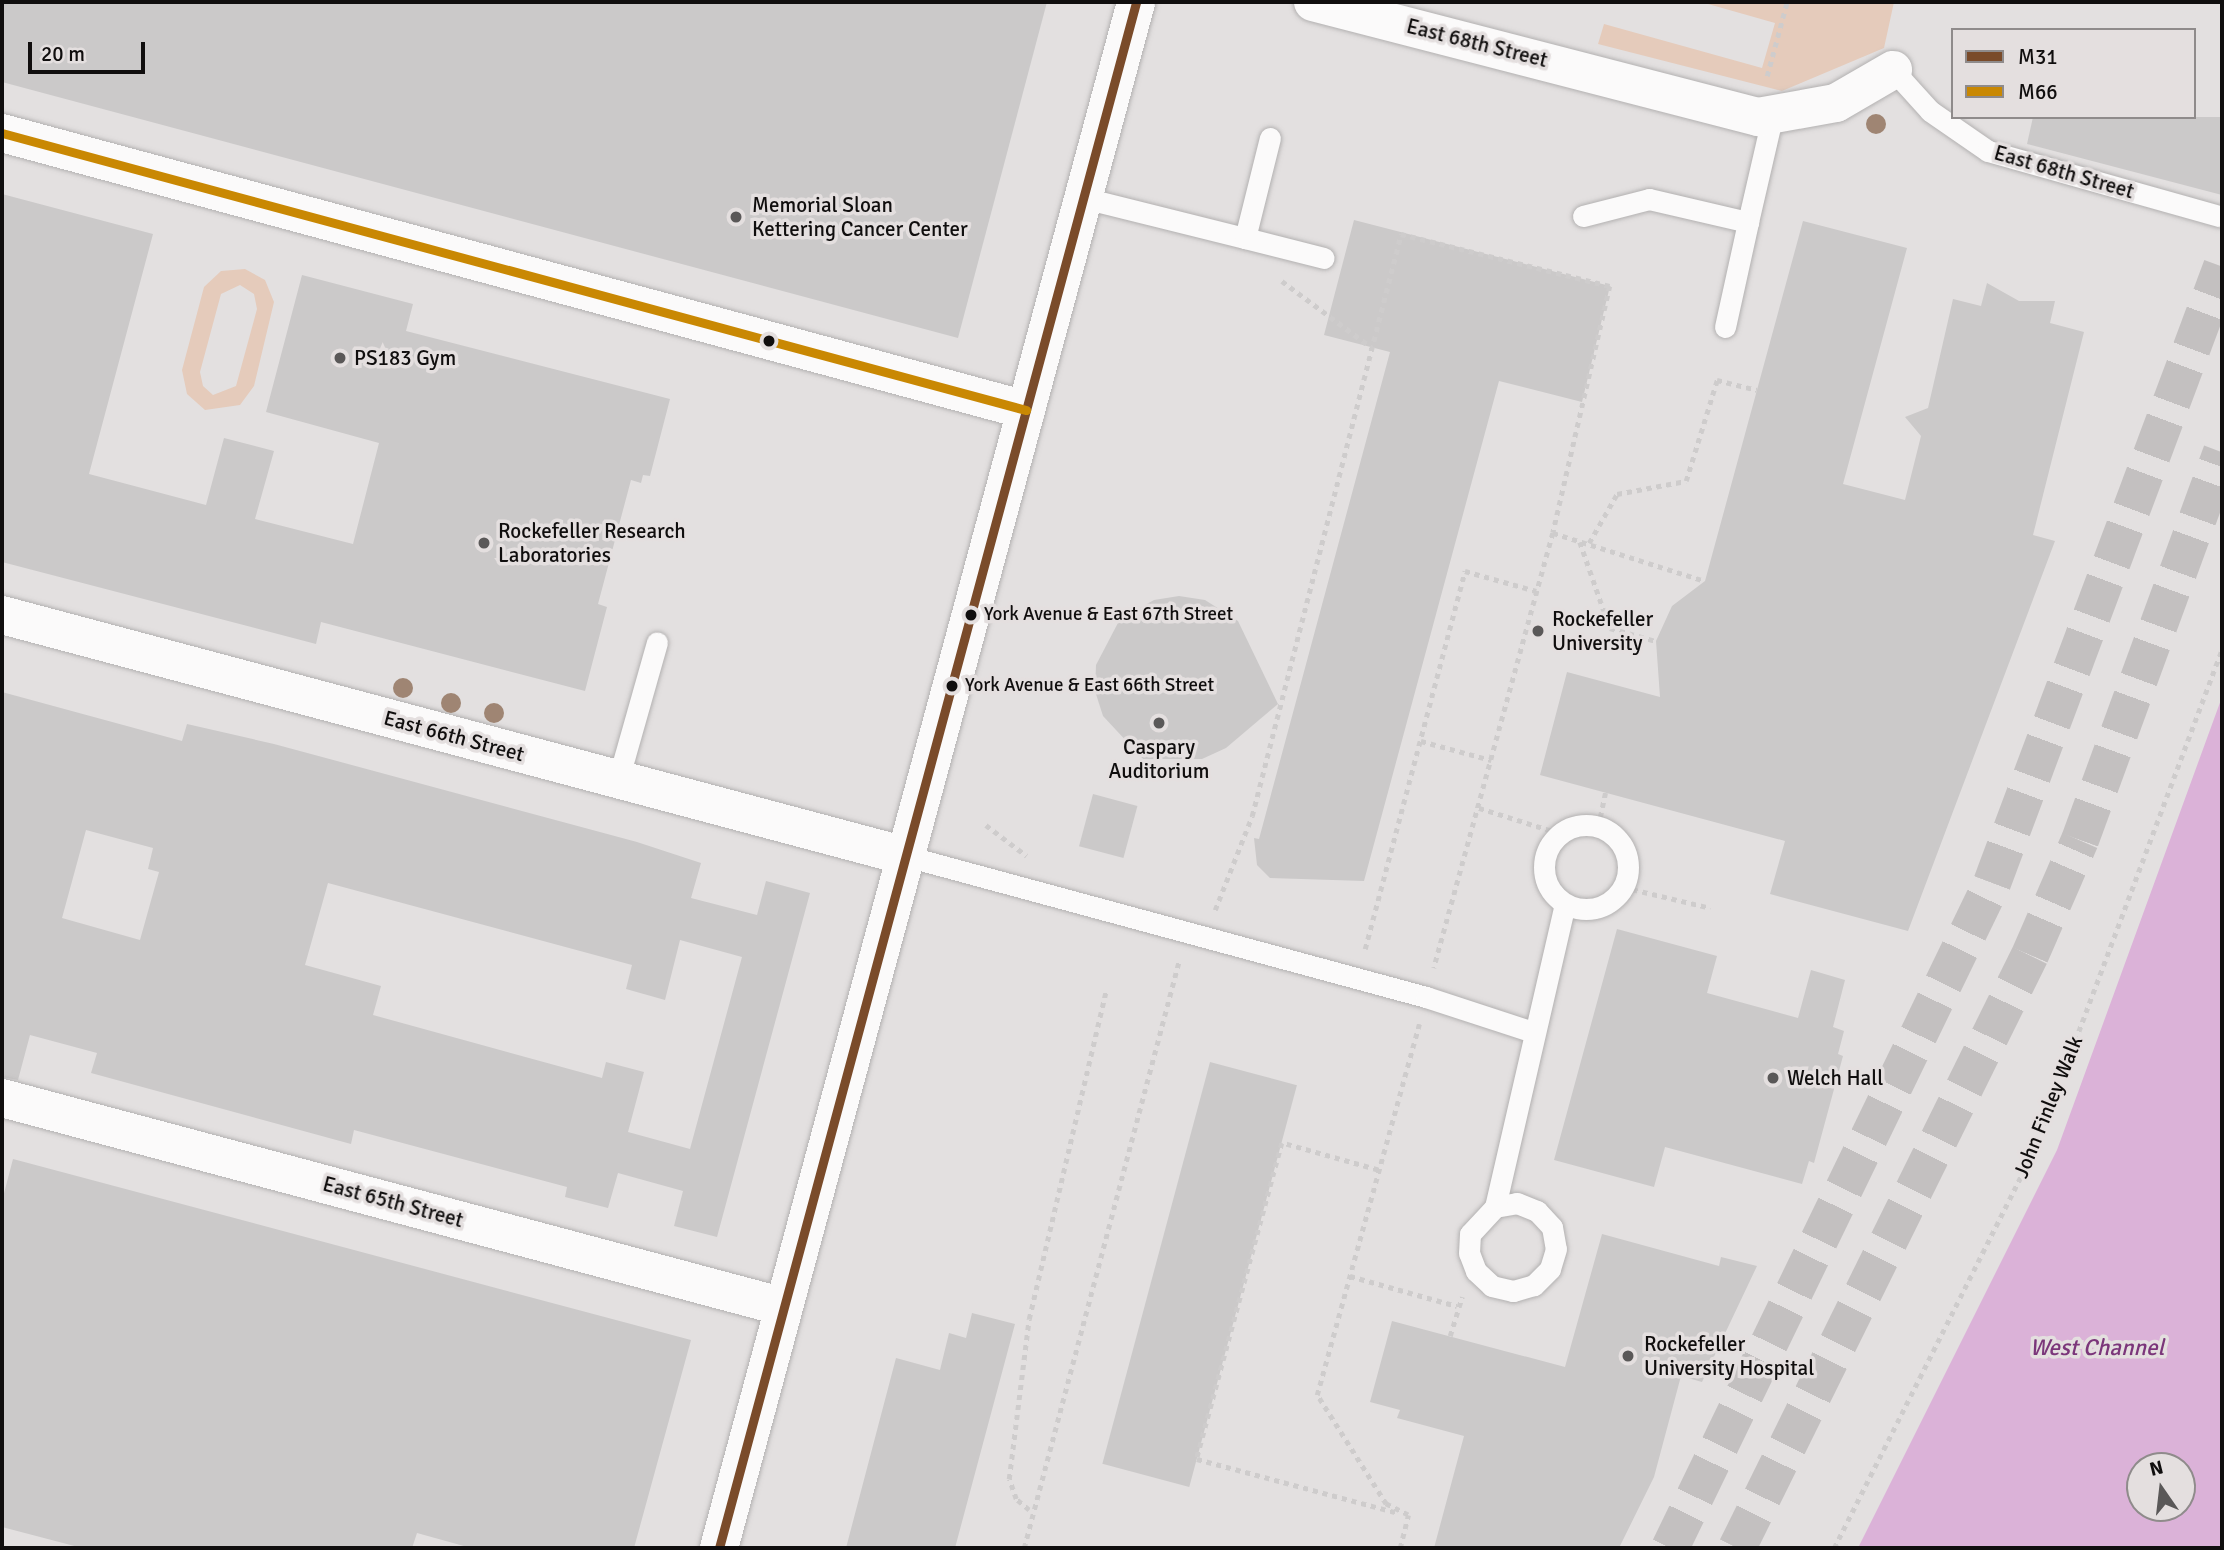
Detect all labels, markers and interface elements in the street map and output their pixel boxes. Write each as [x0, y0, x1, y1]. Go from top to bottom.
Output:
street label: East 68th Street [1404, 13, 1550, 73]
scale bar [32, 28, 149, 72]
legend [1951, 28, 2196, 119]
text: 20 m [41, 41, 85, 67]
text: M31 [2018, 44, 2058, 70]
text: M66 [2018, 79, 2058, 105]
street label: East 68th Street [1991, 140, 2137, 204]
place label: Memorial Sloan Kettering Cancer Center [752, 192, 968, 242]
marker: Memorial Sloan Kettering Cancer Center [726, 207, 746, 227]
unlabelled marker [762, 334, 776, 348]
place label: PS183 Gym [354, 345, 456, 371]
marker: PS183 Gym [332, 350, 348, 366]
place label: Rockefeller Research Laboratories [498, 518, 686, 568]
marker: Rockefeller Research Laboratories [476, 535, 492, 551]
place label: York Avenue & East 67th Street [984, 604, 1233, 626]
place label: Rockefeller University [1552, 606, 1653, 656]
marker: York Avenue & East 67th Street [964, 608, 978, 622]
marker: Rockefeller University [1530, 623, 1546, 639]
place label: York Avenue & East 66th Street [965, 675, 1214, 697]
marker: York Avenue & East 66th Street [945, 679, 959, 693]
street label: East 66th Street [381, 705, 527, 767]
marker: Caspary Auditorium [1151, 715, 1167, 731]
place label: Caspary Auditorium [1109, 734, 1209, 784]
street label: John Finley Walk [2008, 1032, 2088, 1182]
place label: Welch Hall [1787, 1065, 1883, 1091]
marker: Welch Hall [1765, 1070, 1781, 1086]
street label: East 65th Street [320, 1171, 466, 1233]
place label: Rockefeller University Hospital [1644, 1331, 1814, 1381]
water label: West Channel [2030, 1334, 2164, 1362]
marker: Rockefeller University Hospital [1618, 1346, 1638, 1366]
north arrow [2126, 1452, 2196, 1522]
text: N [2147, 1455, 2166, 1482]

